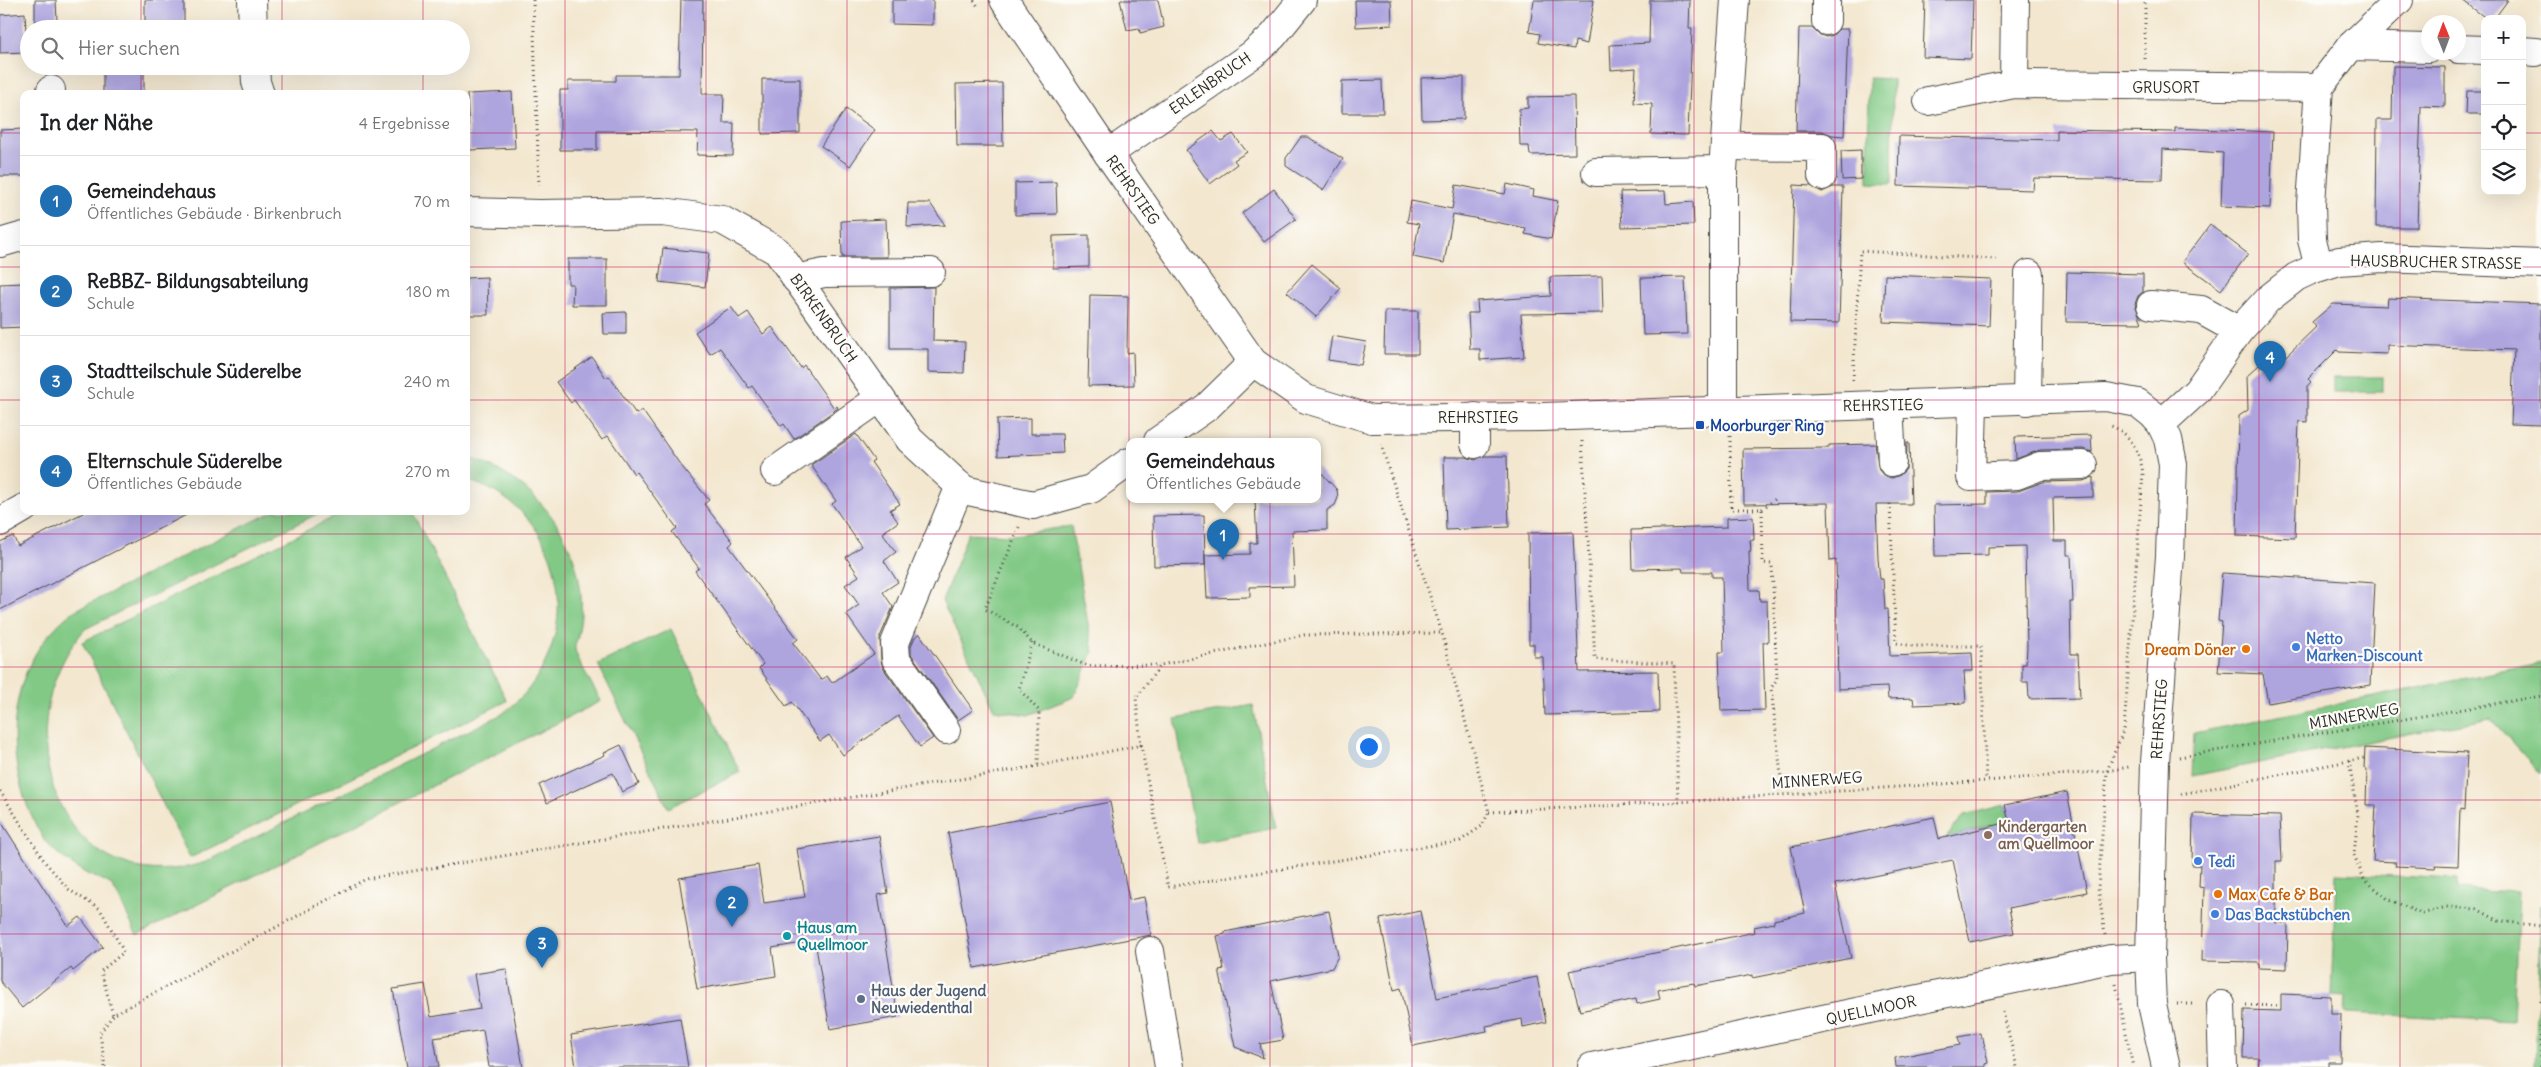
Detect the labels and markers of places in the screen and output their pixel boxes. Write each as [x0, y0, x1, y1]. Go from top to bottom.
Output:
pin: 4 [2254, 341, 2286, 382]
place label: Moorburger Ring [1710, 416, 1824, 436]
marker: Moorburger Ring [1694, 419, 1706, 431]
pin: 1 [1207, 519, 1239, 560]
place label: Netto Marken-Discount [2306, 629, 2423, 665]
place label: Dream Döner [2144, 640, 2237, 659]
marker: Netto Marken-Discount [2290, 641, 2302, 653]
marker: Dream Döner [2240, 643, 2252, 655]
place label: Kindergarten am Quellmoor [1998, 817, 2095, 853]
marker: Kindergarten am Quellmoor [1982, 829, 1994, 841]
place label: Tedi [2208, 852, 2235, 871]
marker: Tedi [2192, 855, 2204, 867]
place label: Max Cafe & Bar [2228, 885, 2335, 904]
pin: 2 [716, 886, 748, 927]
marker: Max Cafe & Bar [2212, 888, 2224, 900]
place label: Das Backstübchen [2225, 905, 2350, 924]
marker: Das Backstübchen [2209, 908, 2221, 920]
place label: Haus am Quellmoor [797, 918, 869, 954]
pin: 3 [526, 927, 558, 968]
marker: Haus am Quellmoor [781, 930, 793, 942]
place label: Haus der Jugend Neuwiedenthal [871, 981, 986, 1017]
marker: Haus der Jugend Neuwiedenthal [855, 993, 867, 1005]

